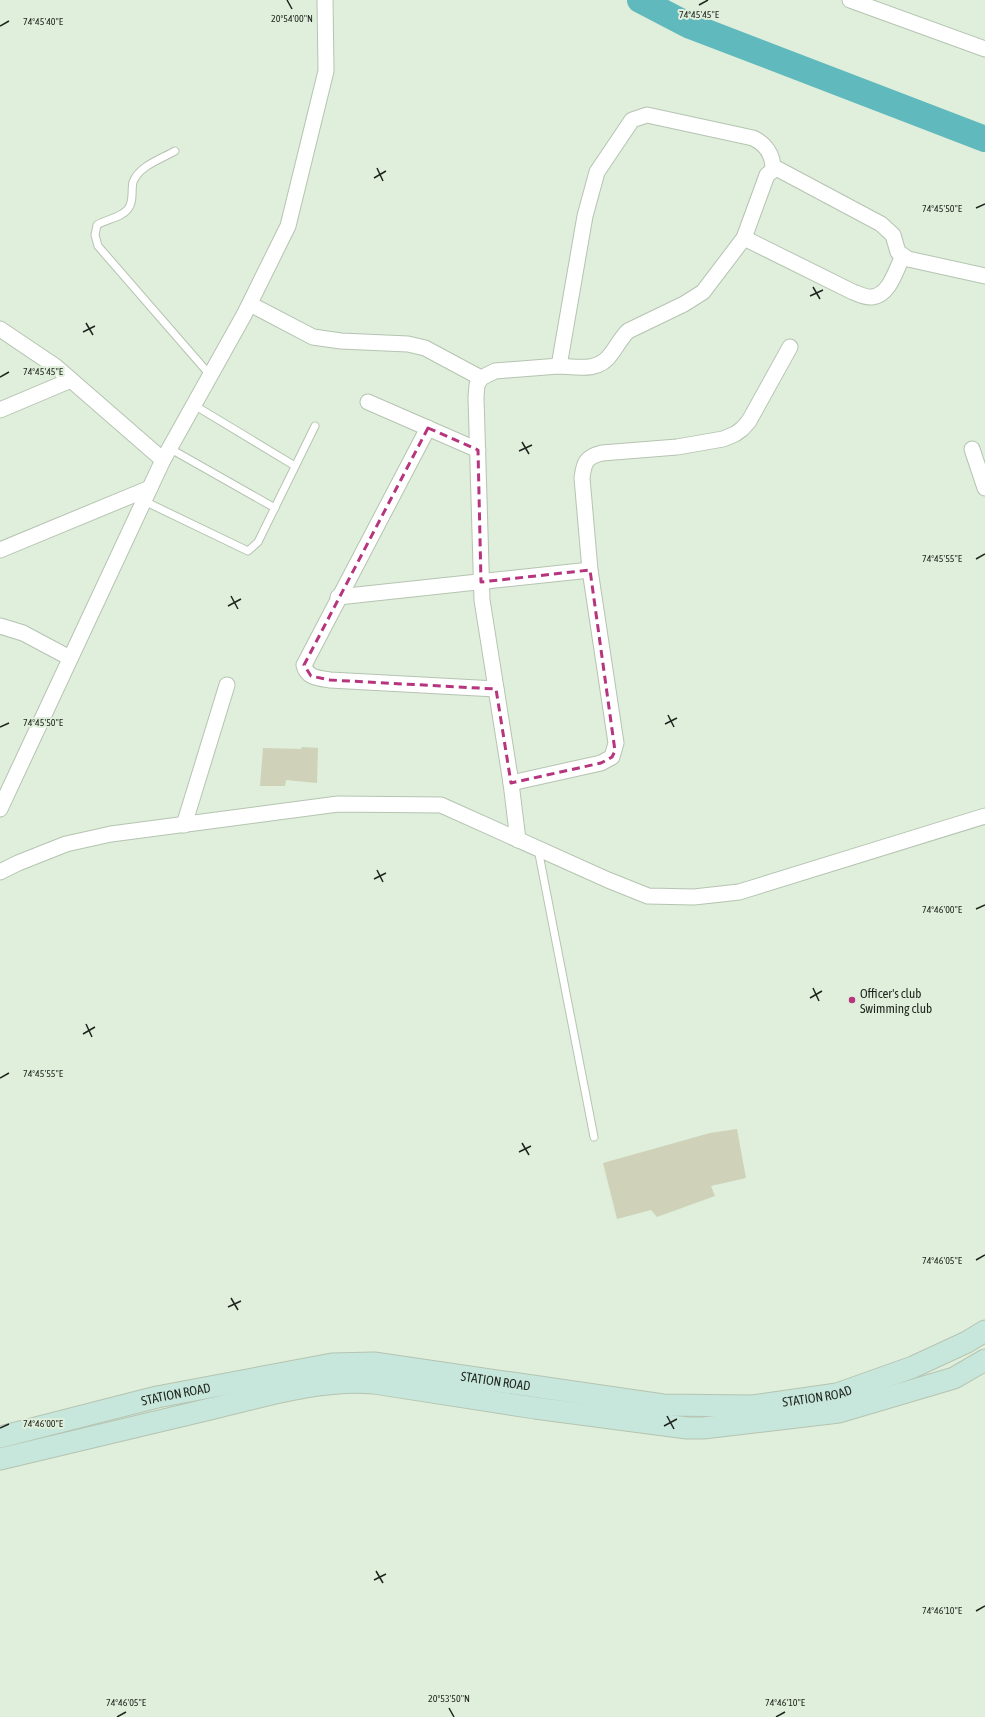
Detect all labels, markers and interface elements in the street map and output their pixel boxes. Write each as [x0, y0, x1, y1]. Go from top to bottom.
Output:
text: 74°45'45"E [679, 9, 720, 20]
text: 20°54'00"N [271, 13, 313, 24]
text: 74°45'40"E [23, 16, 64, 27]
text: 74°45'50"E [922, 203, 963, 214]
text: 74°45'45"E [23, 366, 64, 377]
text: 74°45'55"E [922, 553, 963, 564]
text: 74°45'50"E [23, 717, 64, 728]
text: 74°46'00"E [922, 904, 963, 915]
place label: Officer's club Swimming club [860, 986, 932, 1016]
marker: Officer's club Swimming club [847, 995, 857, 1005]
text: 74°45'55"E [23, 1068, 64, 1079]
text: 74°46'05"E [922, 1255, 963, 1266]
street label: STATION ROAD [460, 1368, 531, 1393]
street label: STATION ROAD [140, 1380, 212, 1408]
street label: STATION ROAD [781, 1382, 854, 1409]
text: 74°46'00"E [23, 1418, 64, 1429]
text: 74°46'10"E [922, 1605, 963, 1616]
text: 20°53'50"N [428, 1693, 470, 1704]
text: 74°46'05"E [106, 1697, 147, 1708]
text: 74°46'10"E [765, 1697, 806, 1708]

